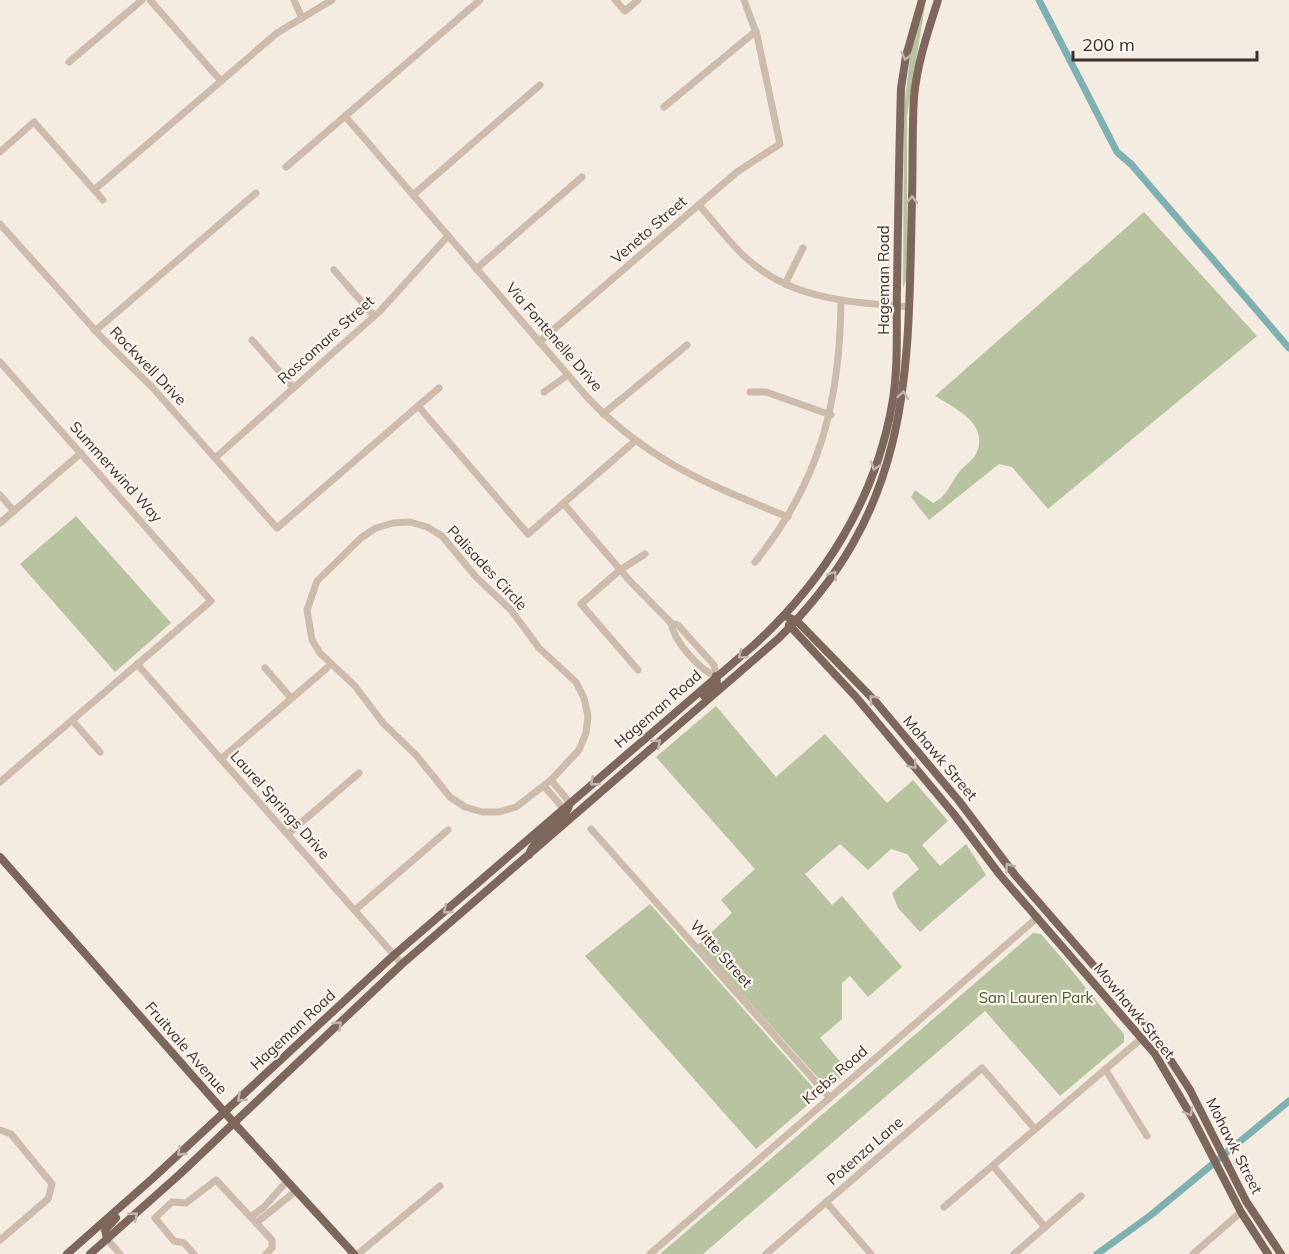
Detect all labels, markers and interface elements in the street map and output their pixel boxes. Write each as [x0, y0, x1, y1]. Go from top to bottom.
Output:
scale bar [1073, 24, 1258, 62]
text: 200 m [1082, 33, 1135, 56]
one-way arrow [900, 51, 913, 61]
street label: Veneto Street [607, 192, 690, 268]
one-way arrow [906, 196, 918, 205]
street label: Hageman Road [874, 225, 893, 335]
street label: Via Fontenelle Drive [502, 278, 607, 395]
street label: Roscomare Street [274, 291, 378, 388]
street label: Rockwell Drive [106, 322, 191, 409]
one-way arrow [897, 390, 909, 400]
street label: Summerwind Way [66, 417, 167, 526]
one-way arrow [870, 460, 882, 471]
street label: Palisades Circle [443, 521, 531, 614]
one-way arrow [826, 571, 837, 582]
one-way arrow [738, 647, 749, 658]
street label: Hageman Road [610, 666, 705, 752]
one-way arrow [869, 696, 880, 706]
street label: Mohawk Street [899, 711, 982, 804]
one-way arrow [650, 739, 661, 750]
street label: Laurel Springs Drive [227, 746, 334, 863]
one-way arrow [906, 758, 917, 769]
one-way arrow [590, 775, 601, 786]
one-way arrow [1005, 863, 1016, 874]
one-way arrow [443, 902, 454, 913]
street label: Witte Street [686, 916, 757, 991]
street label: Mowhawk Street [1090, 959, 1179, 1063]
street label: Hageman Road [246, 985, 339, 1074]
park label: San Lauren Park [979, 988, 1094, 1007]
street label: Fruitvale Avenue [141, 998, 232, 1098]
one-way arrow [330, 1022, 341, 1033]
street label: Krebs Road [798, 1041, 871, 1108]
one-way arrow [237, 1090, 248, 1101]
street label: Mohawk Street [1202, 1095, 1267, 1197]
one-way arrow [1182, 1106, 1193, 1116]
street label: Potenza Lane [823, 1112, 907, 1189]
one-way arrow [178, 1145, 188, 1156]
one-way arrow [127, 1212, 138, 1223]

